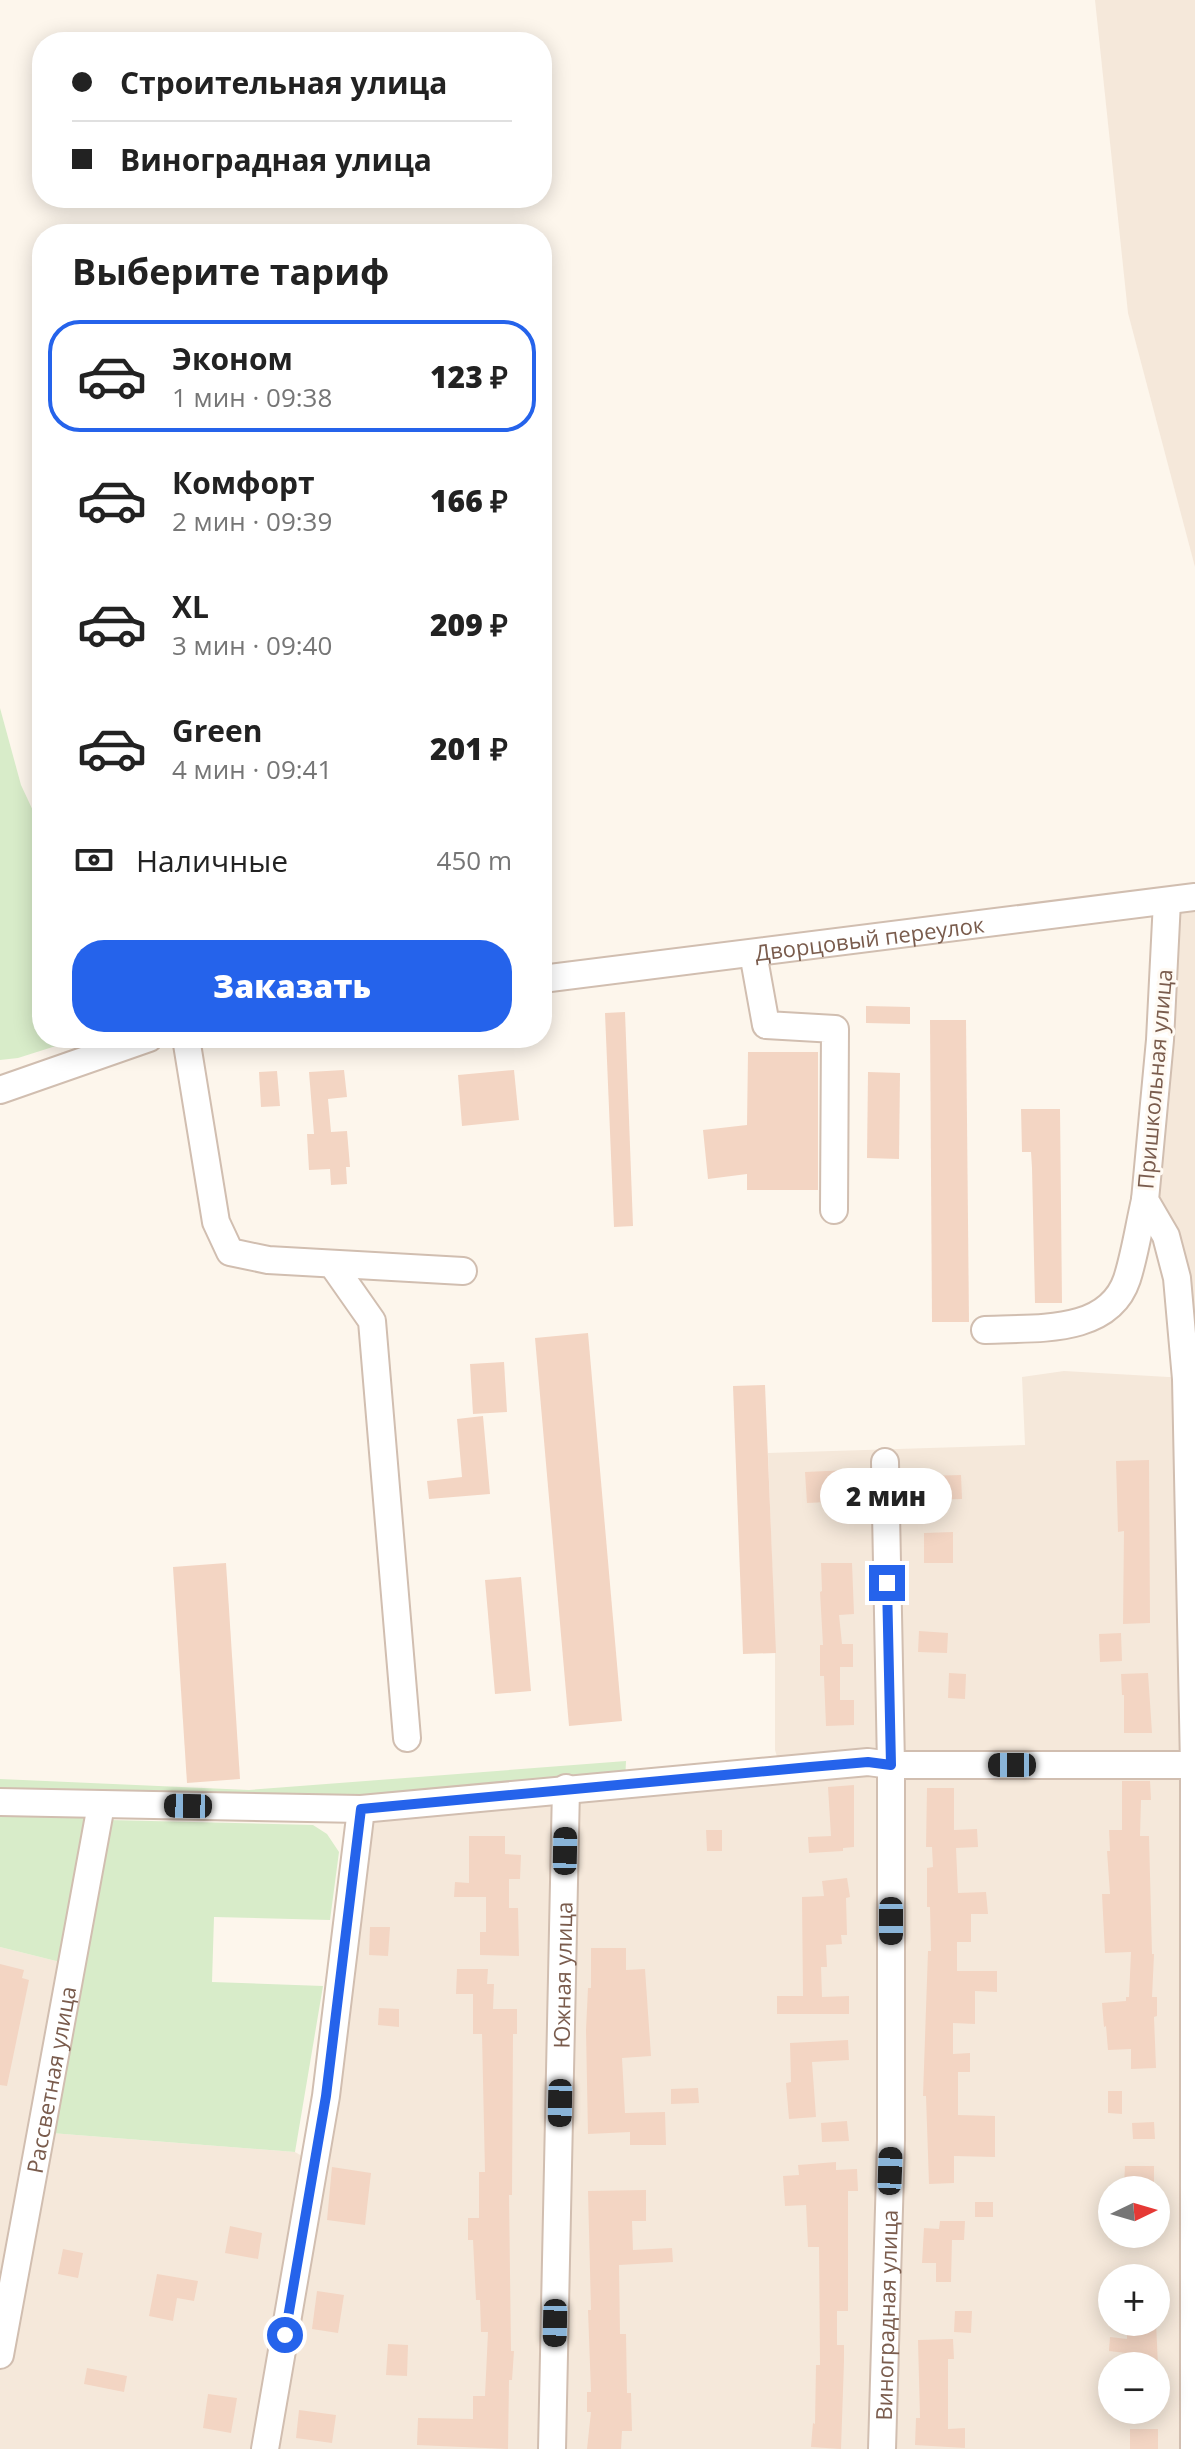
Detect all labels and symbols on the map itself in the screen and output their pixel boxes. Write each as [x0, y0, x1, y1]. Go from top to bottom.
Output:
street label: Дворцовый переулок [753, 909, 986, 967]
street label: Пришкольная улица [1129, 968, 1179, 1190]
callout: 2 мин [821, 1467, 953, 1523]
route end [869, 1565, 905, 1601]
car [988, 1753, 1036, 1777]
car [164, 1794, 212, 1818]
car [553, 1827, 577, 1875]
car [879, 1897, 903, 1945]
street label: Южная улица [545, 1901, 579, 2049]
street label: Рассветная улица [19, 1984, 82, 2176]
car [548, 2079, 572, 2127]
car [877, 2147, 903, 2195]
north arrow [1098, 2176, 1170, 2248]
street label: Виноградная улица [868, 2209, 904, 2421]
car [543, 2299, 567, 2347]
route start [267, 2317, 303, 2353]

